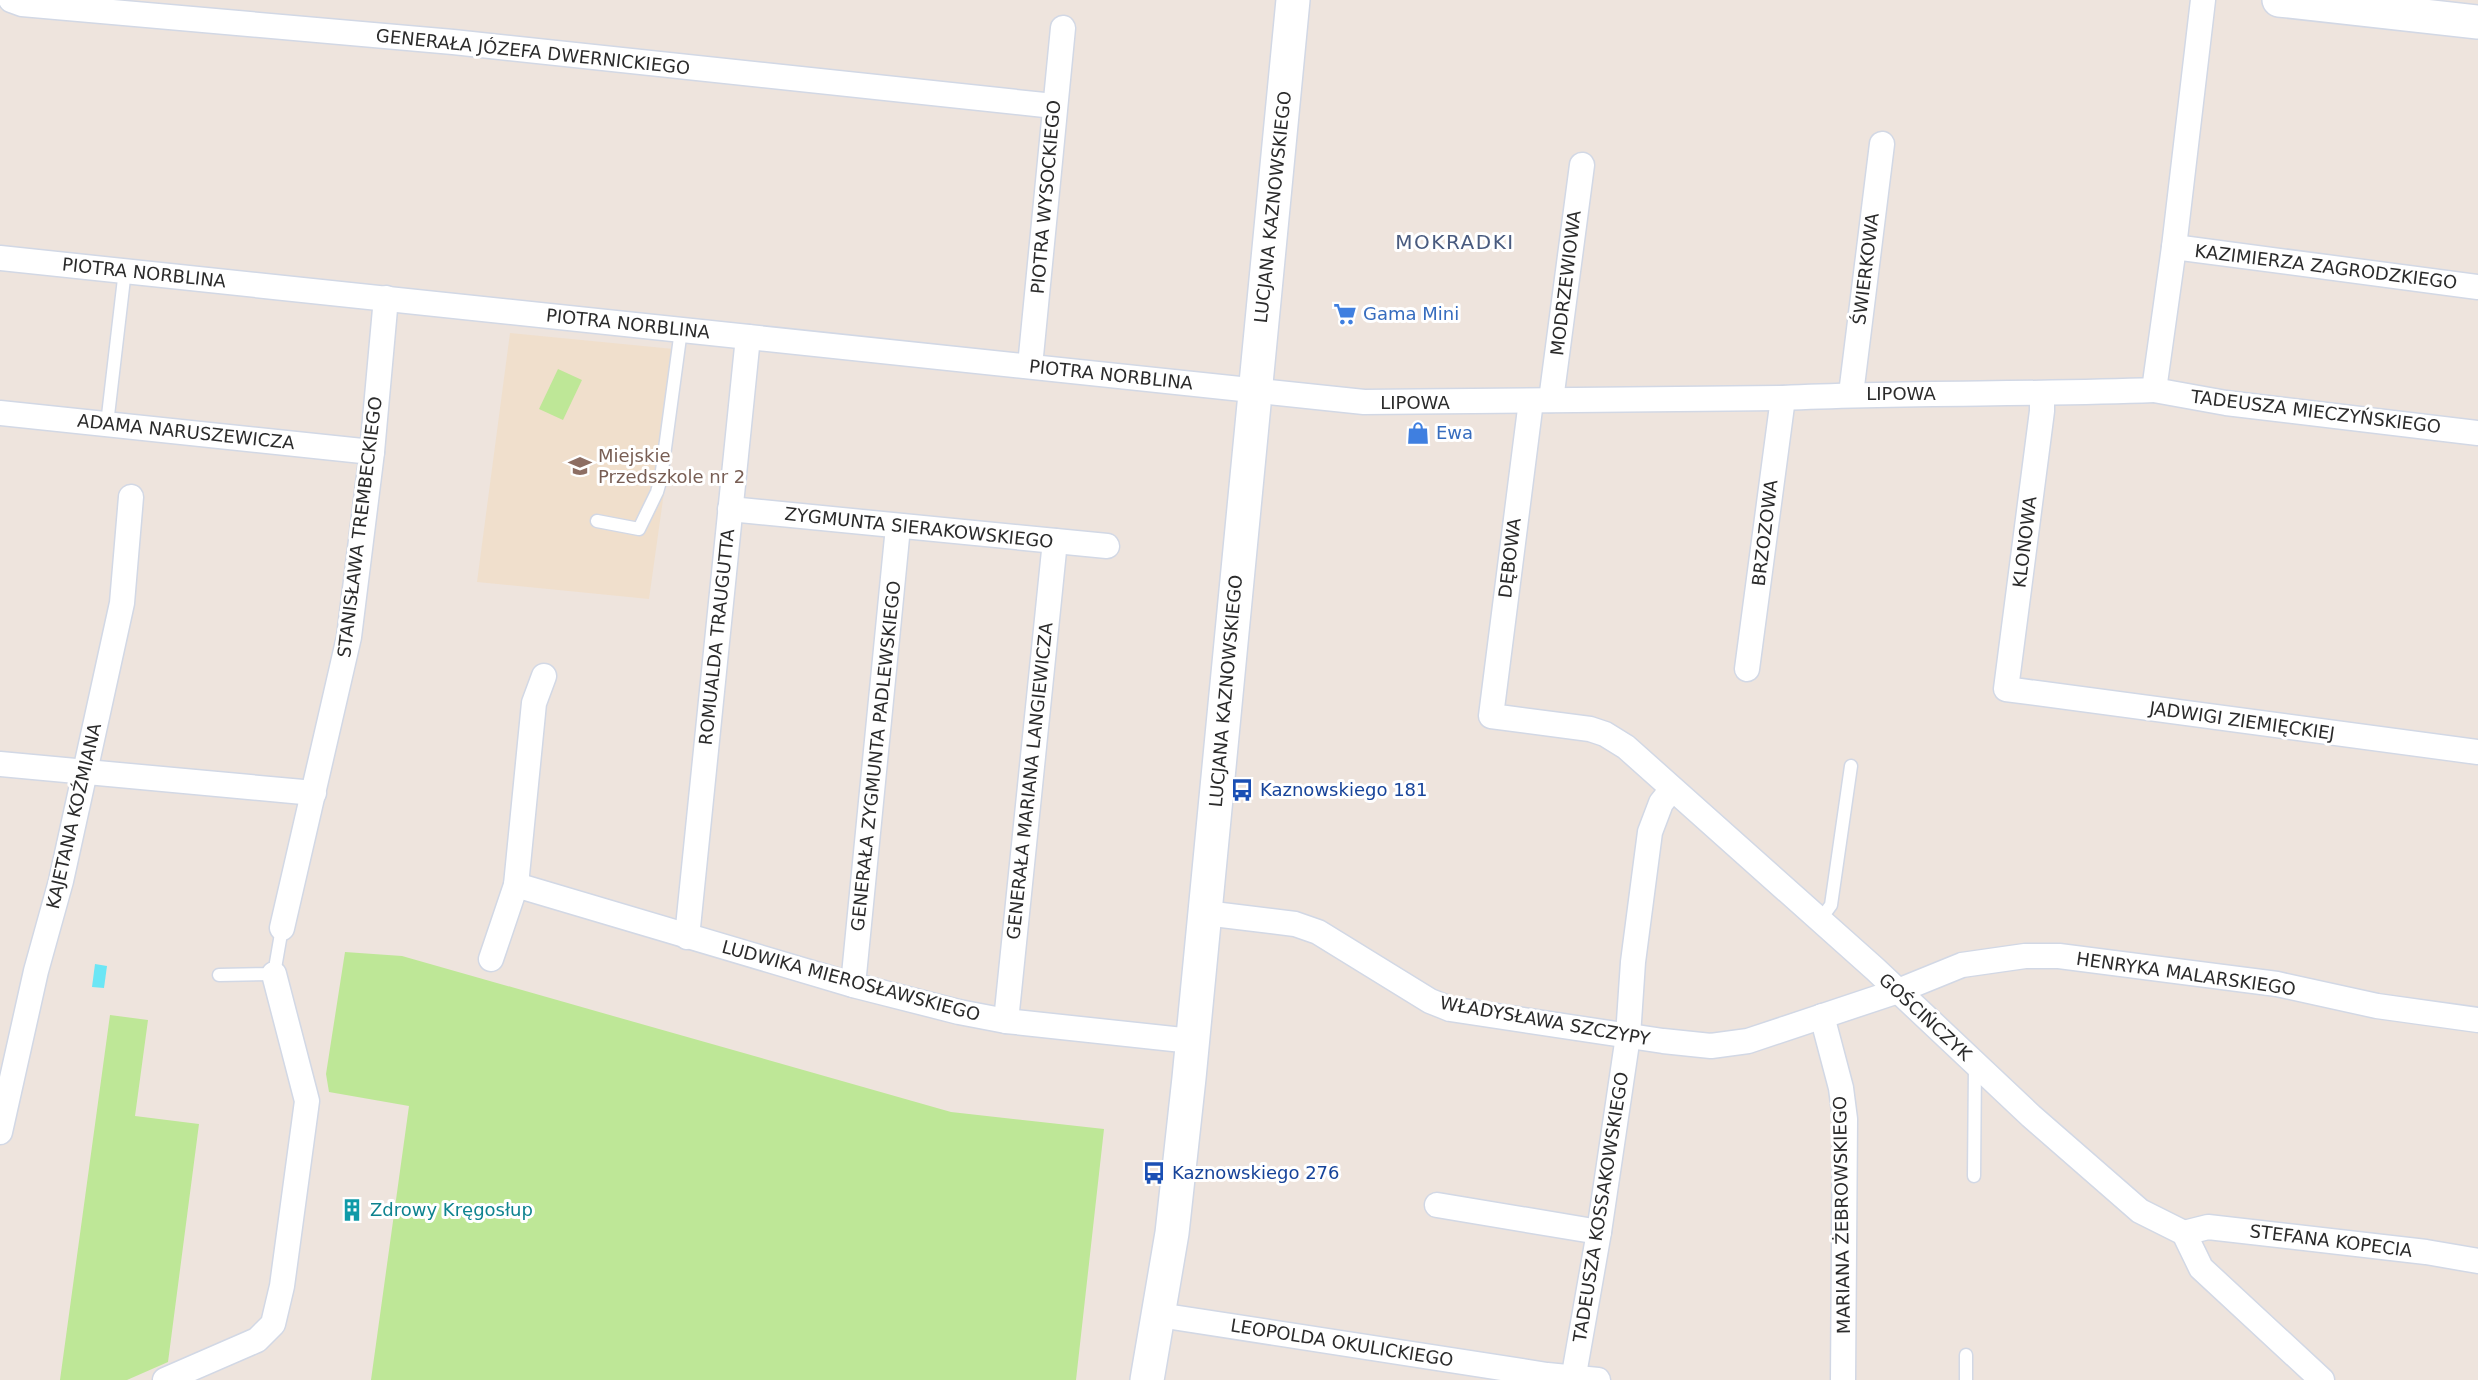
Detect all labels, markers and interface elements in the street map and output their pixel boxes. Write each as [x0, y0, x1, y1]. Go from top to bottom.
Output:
street label: GENERAŁA JÓZEFA DWERNICKIEGO [375, 25, 691, 78]
street label: LUCJANA KAZNOWSKIEGO [1250, 90, 1295, 324]
street label: PIOTRA WYSOCKIEGO [1027, 99, 1064, 295]
street label: MODRZEWIOWA [1546, 208, 1585, 357]
street label: ŚWIERKOWA [1848, 211, 1883, 326]
district label: MOKRADKI [1395, 230, 1515, 254]
street label: KAZIMIERZA ZAGRODZKIEGO [2194, 240, 2458, 293]
street label: PIOTRA NORBLINA [61, 253, 228, 292]
supermarket icon: Gama Mini [1332, 301, 1358, 327]
place label: Gama Mini [1363, 303, 1459, 324]
street label: PIOTRA NORBLINA [545, 304, 712, 343]
street label: PIOTRA NORBLINA [1028, 355, 1195, 394]
street label: LIPOWA [1866, 383, 1936, 404]
street label: TADEUSZA MIECZYŃSKIEGO [2189, 386, 2442, 437]
street label: LIPOWA [1380, 392, 1450, 413]
street label: STANISŁAWA TREMBECKIEGO [333, 395, 386, 659]
street label: ADAMA NARUSZEWICZA [76, 410, 297, 453]
shop icon: Ewa [1405, 420, 1431, 446]
place label: Ewa [1436, 422, 1473, 443]
place label: Miejskie Przedszkole nr 2 [598, 445, 745, 487]
school or university icon: Miejskie Przedszkole nr 2 [567, 453, 593, 479]
street label: BRZOZOWA [1748, 478, 1782, 587]
street label: KLONOWA [2008, 494, 2041, 589]
street label: ZYGMUNTA SIERAKOWSKIEGO [784, 503, 1054, 552]
street label: DĘBOWA [1494, 516, 1525, 599]
street label: ROMUALDA TRAUGUTTA [695, 527, 738, 746]
street label: LUCJANA KAZNOWSKIEGO [1205, 574, 1246, 808]
street label: GENERAŁA ZYGMUNTA PADLEWSKIEGO [847, 580, 904, 932]
street label: GENERAŁA MARIANA LANGIEWICZA [1002, 621, 1057, 941]
street label: JADWIGI ZIEMIĘCKIEJ [2147, 697, 2336, 744]
street label: KAJETANA KOŹMIANA [42, 720, 105, 911]
bus stop icon: Kaznowskiego 181 [1229, 777, 1255, 803]
place label: Kaznowskiego 181 [1260, 779, 1428, 800]
street label: LUDWIKA MIEROSŁAWSKIEGO [720, 936, 983, 1025]
street label: HENRYKA MALARSKIEGO [2075, 948, 2297, 999]
street label: GOŚCIŃCZYK [1875, 969, 1977, 1066]
street label: WŁADYSŁAWA SZCZYPY [1438, 992, 1653, 1050]
street label: TADEUSZA KOSSAKOWSKIEGO [1569, 1070, 1632, 1345]
street label: MARIANA ŻEBROWSKIEGO [1829, 1096, 1854, 1334]
bus stop icon: Kaznowskiego 276 [1141, 1160, 1167, 1186]
place label: Kaznowskiego 276 [1172, 1162, 1340, 1183]
building icon: Zdrowy Kręgosłup [339, 1197, 365, 1223]
place label: Zdrowy Kręgosłup [370, 1199, 533, 1220]
street label: STEFANA KOPECIA [2249, 1220, 2414, 1261]
street label: LEOPOLDA OKULICKIEGO [1229, 1315, 1455, 1371]

